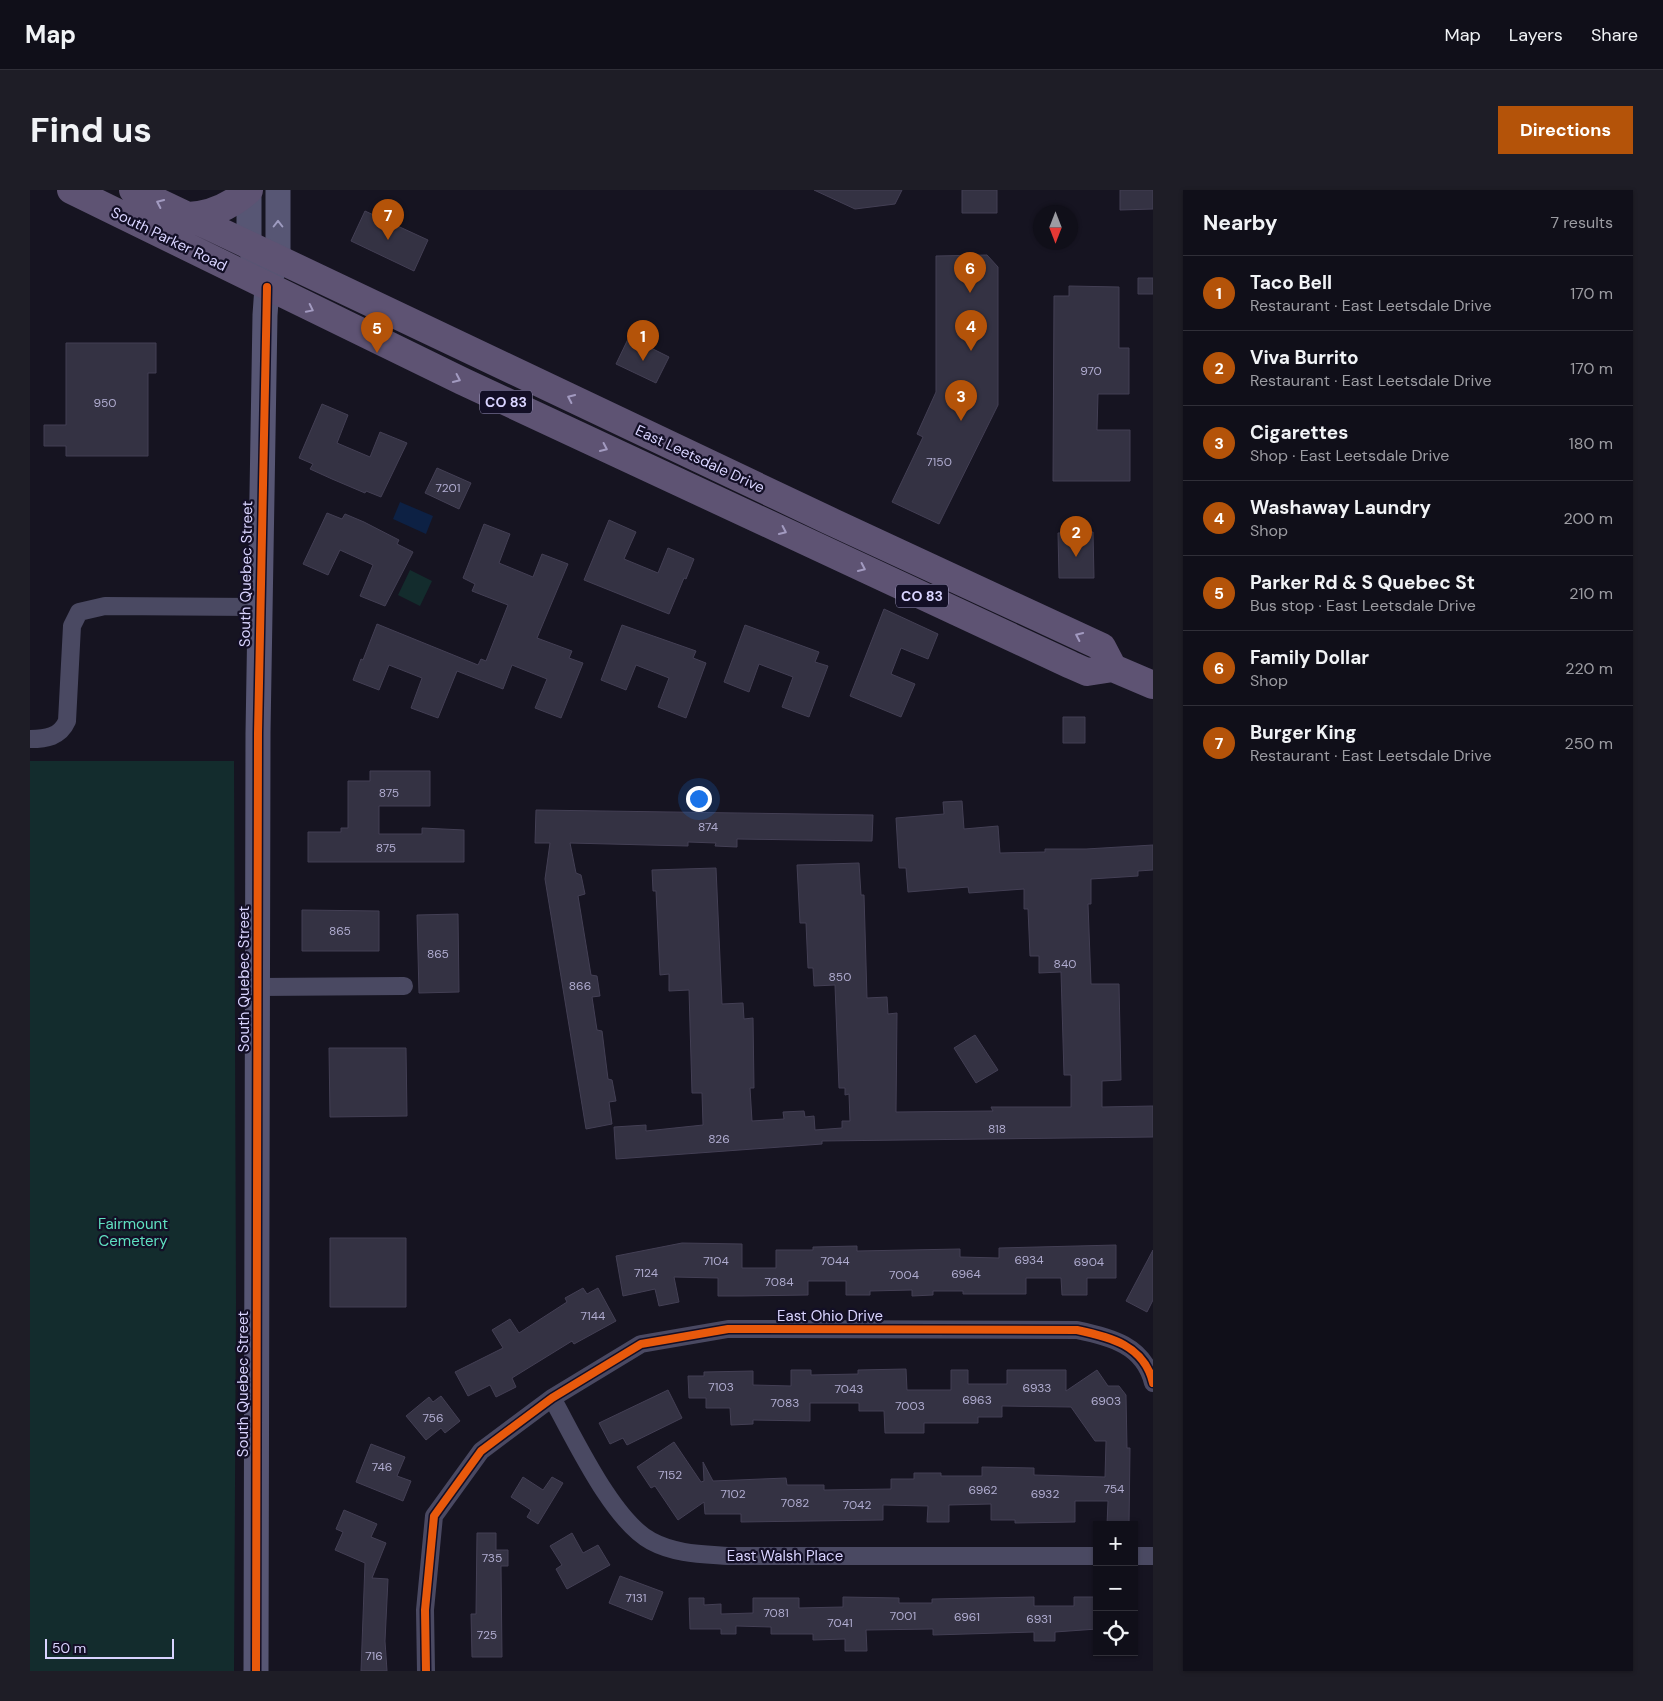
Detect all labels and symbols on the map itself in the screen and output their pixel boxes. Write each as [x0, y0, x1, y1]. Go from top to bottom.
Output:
one-way arrow [156, 199, 165, 209]
pin: 7 [372, 199, 404, 240]
street label: South Parker Road [108, 202, 230, 276]
north arrow [1033, 205, 1078, 250]
one-way arrow [273, 220, 283, 228]
pin: 6 [954, 252, 986, 293]
one-way arrow [305, 302, 314, 313]
pin: 4 [955, 310, 987, 351]
pin: 5 [361, 312, 393, 353]
pin: 1 [627, 320, 659, 361]
house number: 970 [1080, 363, 1102, 379]
one-way arrow [452, 372, 461, 383]
pin: 3 [945, 380, 977, 421]
road number: CO 83 [480, 390, 532, 413]
one-way arrow [567, 394, 576, 404]
house number: 950 [93, 395, 117, 411]
street label: East Leetsdale Drive [632, 420, 768, 498]
one-way arrow [599, 441, 608, 452]
house number: 7150 [926, 454, 952, 470]
house number: 7201 [436, 480, 460, 496]
street label: South Quebec Street [235, 501, 257, 647]
pin: 2 [1060, 516, 1092, 557]
one-way arrow [777, 525, 786, 535]
one-way arrow [857, 562, 866, 573]
road number: CO 83 [896, 584, 948, 608]
one-way arrow [1075, 632, 1084, 642]
house number: 875 [379, 785, 399, 801]
your location [686, 786, 712, 812]
house number: 874 [698, 819, 718, 835]
house number: 875 [376, 840, 396, 856]
street label: South Quebec Street [234, 906, 254, 1052]
house number: 865 [329, 923, 351, 939]
house number: 865 [427, 946, 449, 962]
house number: 840 [1054, 956, 1076, 972]
house number: 850 [829, 969, 851, 985]
house number: 866 [569, 978, 591, 994]
house number: 818 [988, 1121, 1006, 1137]
house number: 826 [708, 1131, 730, 1147]
park label: Fairmount Cemetery [98, 1214, 168, 1251]
house number: 6934 [1014, 1252, 1044, 1268]
house number: 7104 [703, 1253, 729, 1269]
house number: 7044 [820, 1253, 850, 1269]
house number: 6904 [1074, 1254, 1104, 1270]
house number: 7124 [634, 1265, 658, 1281]
house number: 6964 [951, 1266, 981, 1282]
house number: 7004 [889, 1267, 919, 1283]
house number: 7084 [764, 1274, 794, 1290]
street label: East Ohio Drive [777, 1306, 883, 1326]
house number: 7144 [581, 1308, 605, 1324]
street label: South Quebec Street [233, 1311, 253, 1457]
house number: 7103 [708, 1379, 734, 1395]
house number: 6933 [1023, 1380, 1051, 1396]
house number: 7043 [835, 1381, 863, 1397]
house number: 6963 [962, 1392, 992, 1408]
house number: 6903 [1091, 1393, 1121, 1409]
house number: 7083 [771, 1395, 799, 1411]
house number: 7003 [895, 1398, 925, 1414]
house number: 756 [423, 1410, 443, 1426]
house number: 746 [372, 1459, 392, 1475]
house number: 7152 [658, 1467, 682, 1483]
house number: 754 [1104, 1481, 1124, 1497]
house number: 6962 [969, 1482, 998, 1498]
house number: 7102 [720, 1486, 746, 1502]
house number: 6932 [1031, 1486, 1059, 1502]
house number: 7082 [781, 1495, 809, 1511]
house number: 7042 [843, 1497, 871, 1513]
street label: East Walsh Place [727, 1546, 843, 1566]
house number: 735 [482, 1550, 502, 1566]
house number: 7131 [626, 1590, 646, 1606]
house number: 7081 [763, 1605, 789, 1621]
house number: 7001 [890, 1608, 916, 1624]
house number: 6961 [954, 1609, 980, 1625]
house number: 6931 [1026, 1611, 1052, 1627]
house number: 7041 [827, 1615, 853, 1631]
house number: 725 [477, 1627, 497, 1643]
scale bar [45, 1636, 174, 1659]
house number: 716 [365, 1648, 383, 1664]

